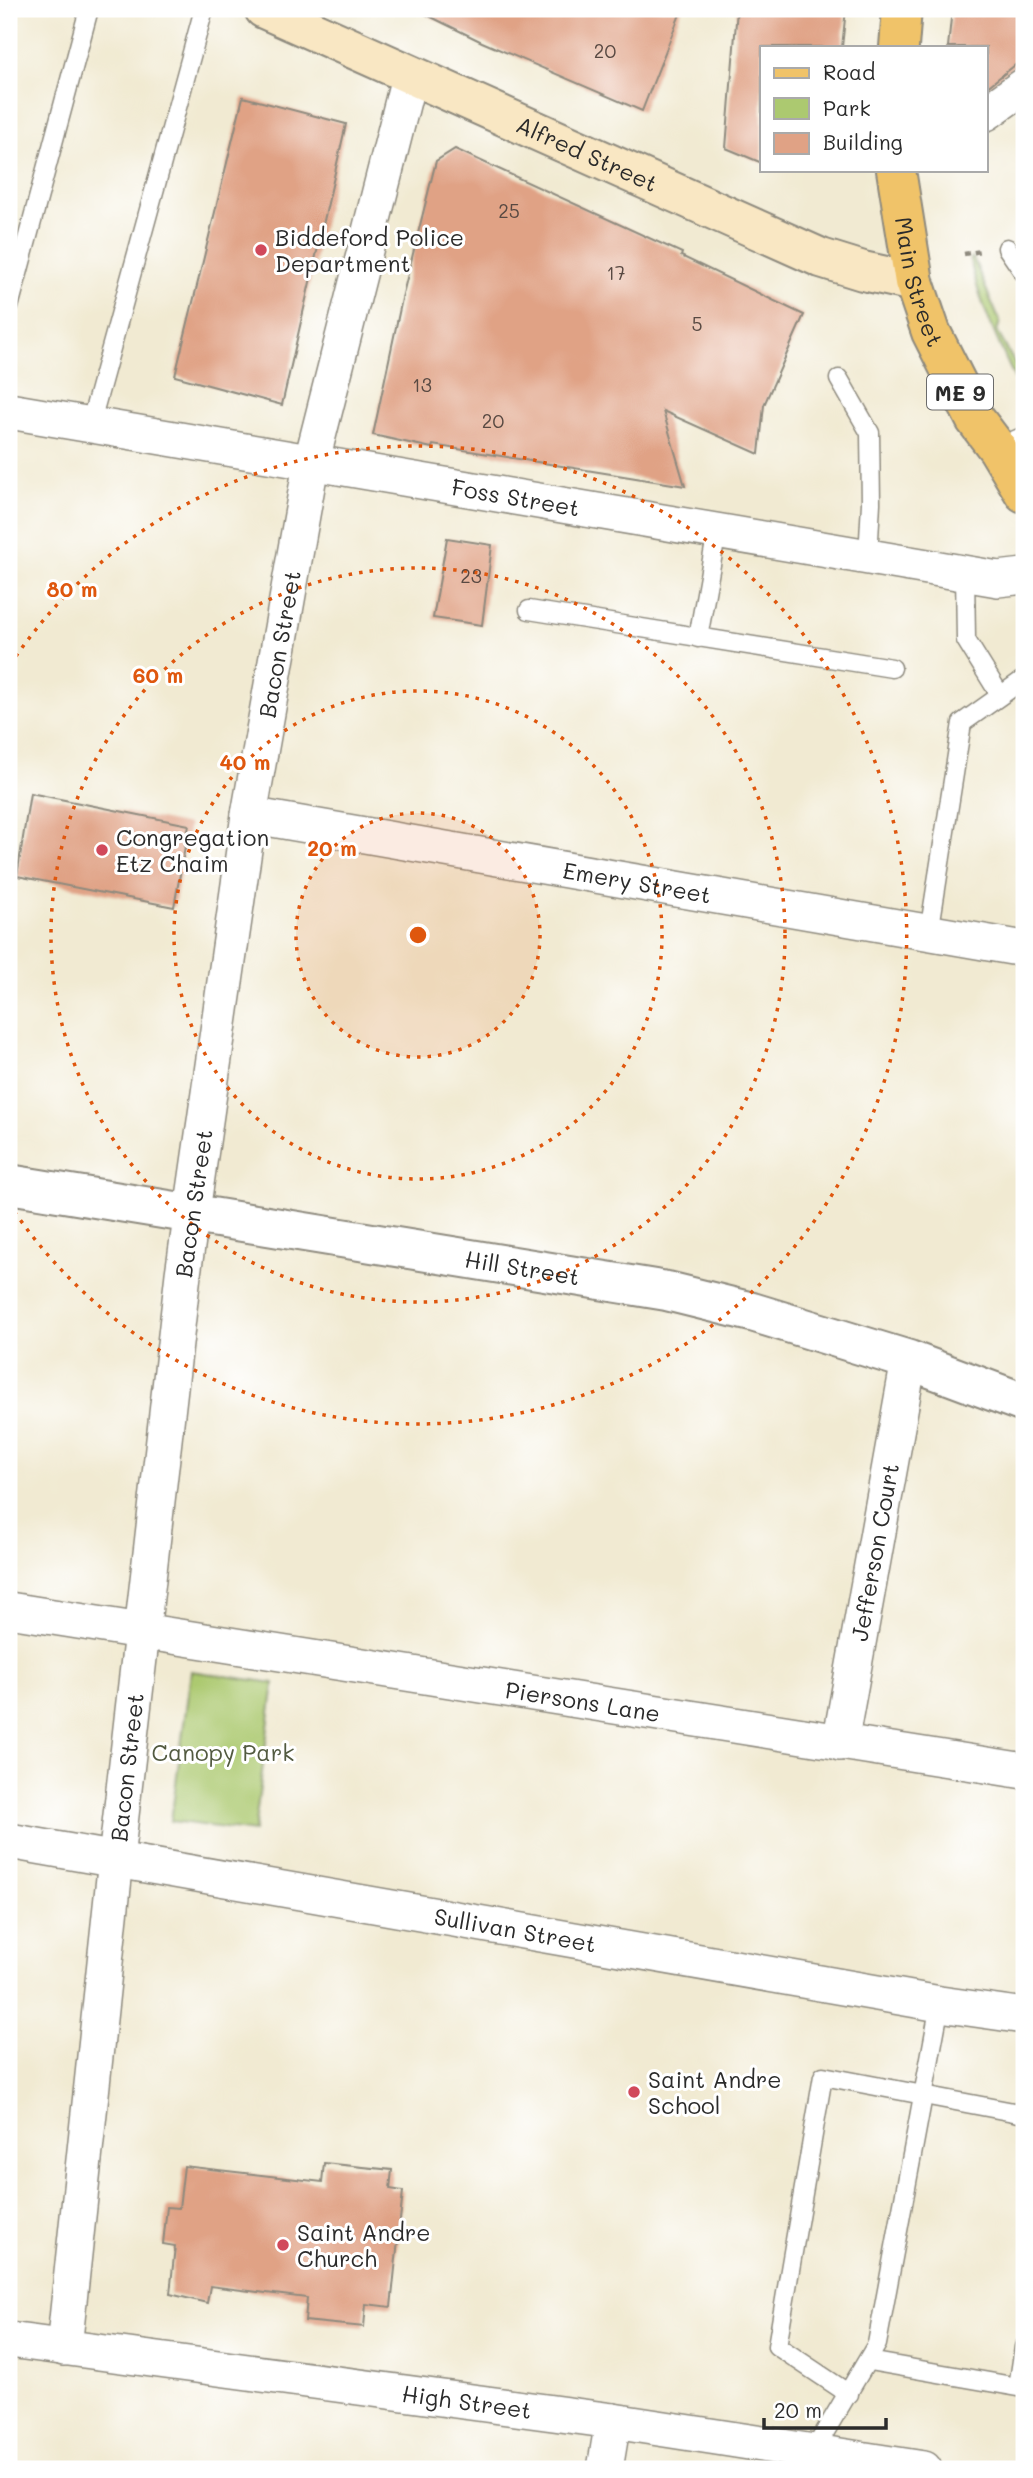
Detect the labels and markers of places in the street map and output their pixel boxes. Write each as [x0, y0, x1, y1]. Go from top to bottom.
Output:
place label: Biddeford Police Department [275, 222, 464, 278]
marker: Biddeford Police Department [253, 242, 269, 258]
place label: Congregation Etz Chaim [116, 822, 269, 878]
marker: Congregation Etz Chaim [94, 842, 110, 858]
centre of rings [406, 923, 430, 947]
place label: Saint Andre School [648, 2064, 782, 2120]
marker: Saint Andre School [626, 2084, 642, 2100]
place label: Saint Andre Church [297, 2217, 431, 2273]
marker: Saint Andre Church [275, 2237, 291, 2253]

